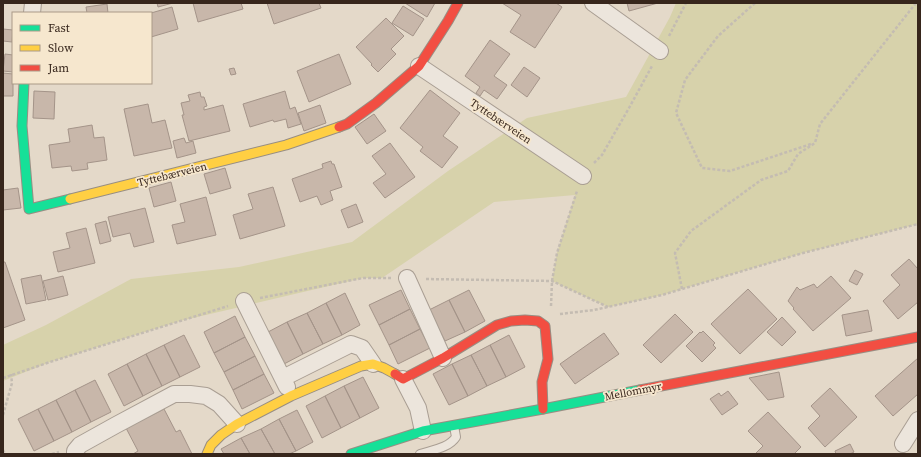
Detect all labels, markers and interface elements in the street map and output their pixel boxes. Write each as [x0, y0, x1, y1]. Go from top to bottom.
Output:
legend [12, 12, 152, 84]
text: Fast [48, 20, 70, 36]
text: Slow [48, 40, 74, 56]
text: Jam [47, 60, 69, 76]
street label: Tyttebærveien [467, 95, 535, 148]
street label: Tyttebærveien [136, 159, 209, 190]
street label: Mellommyr [603, 379, 663, 404]

